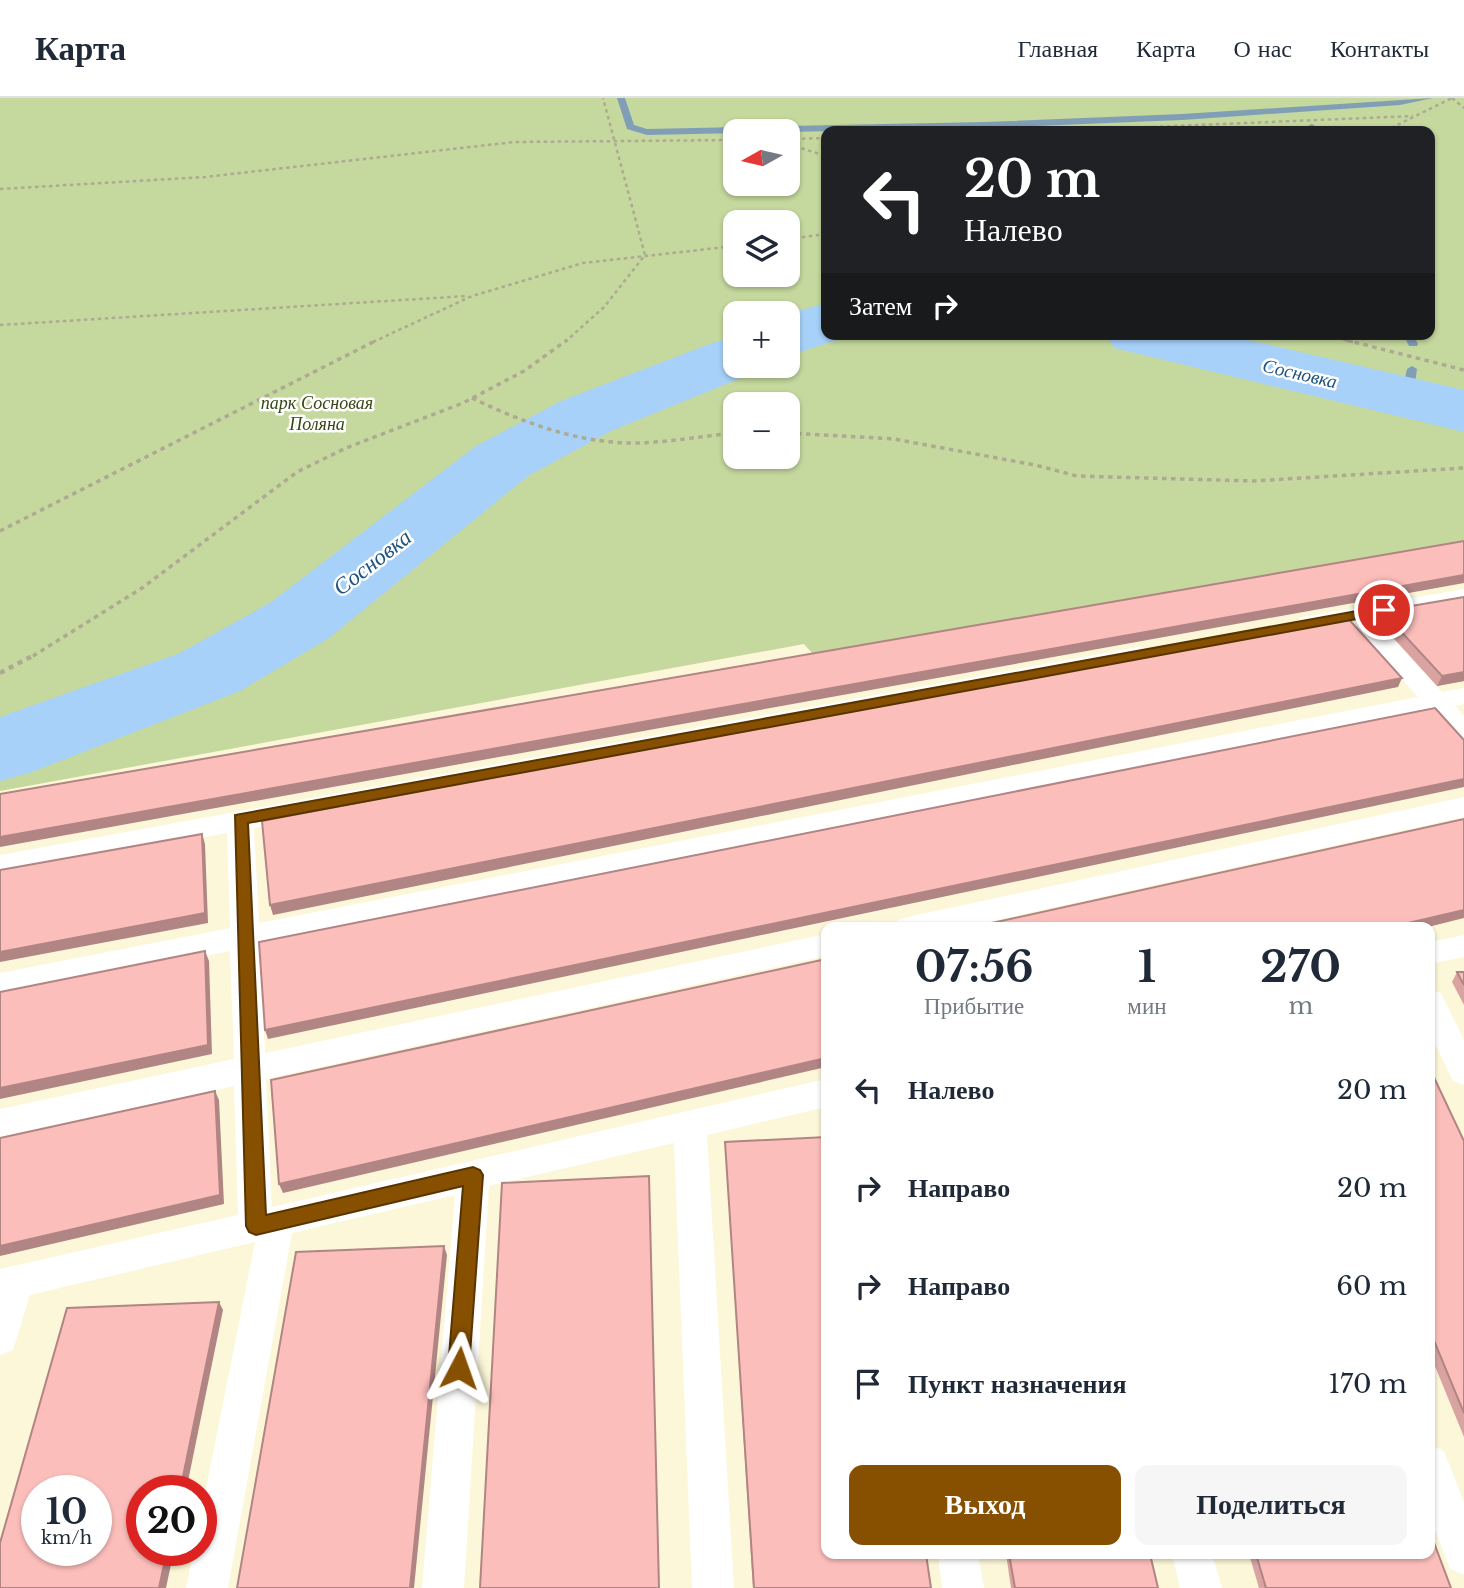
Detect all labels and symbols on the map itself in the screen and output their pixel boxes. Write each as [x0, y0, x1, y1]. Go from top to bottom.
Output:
north arrow [723, 119, 800, 196]
water label: Сосновка [1260, 354, 1339, 393]
park label: парк Сосновая Поляна [261, 392, 373, 435]
water label: Сосновка [327, 523, 417, 601]
pin [1354, 580, 1414, 640]
position arrow [422, 1331, 496, 1405]
speed limit sign: 20 [126, 1475, 217, 1566]

